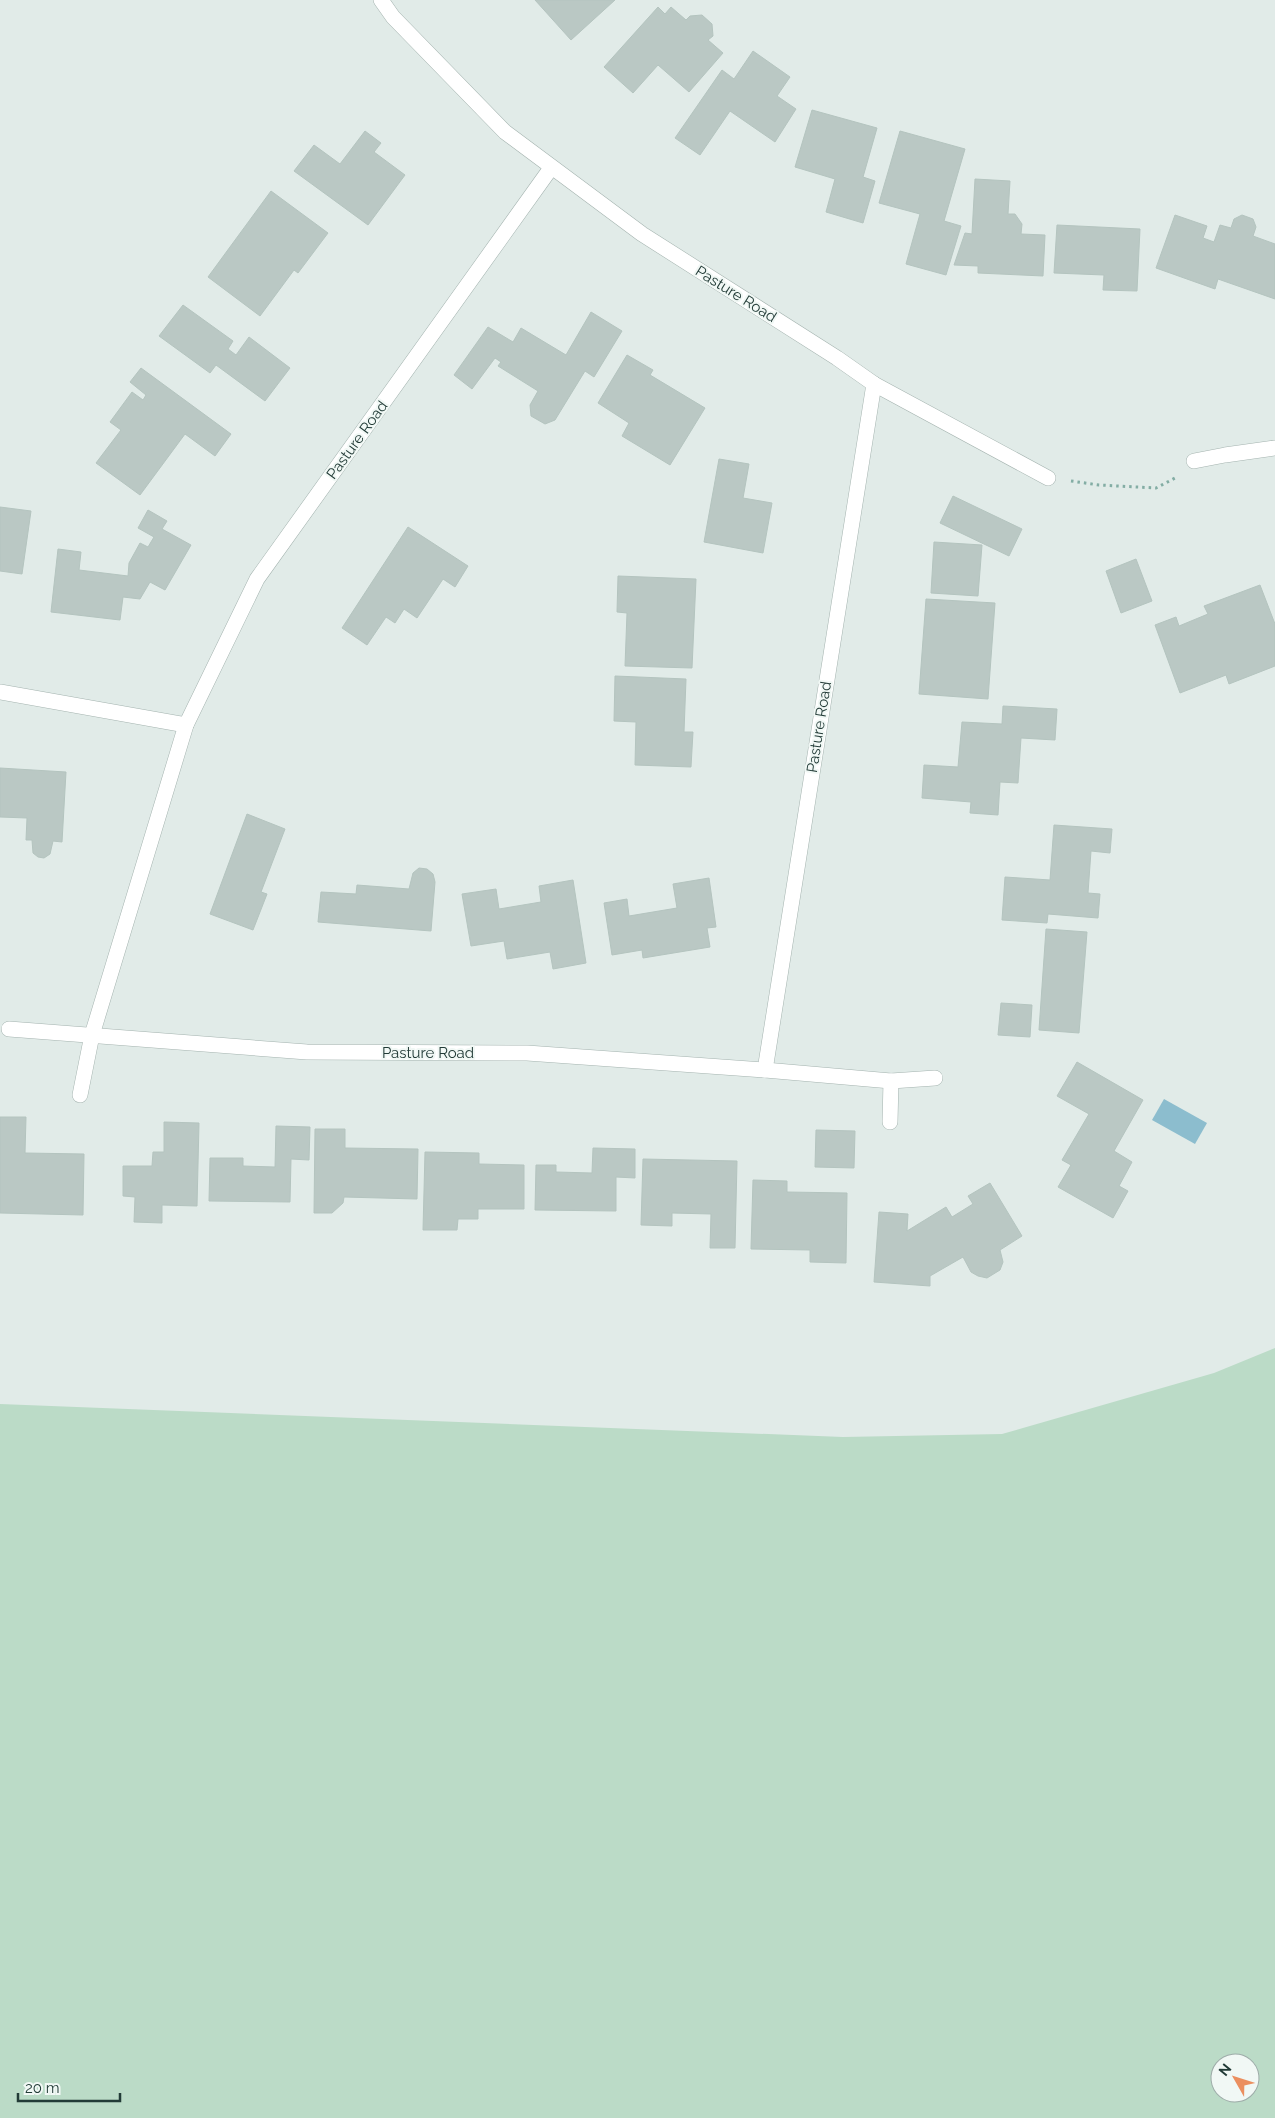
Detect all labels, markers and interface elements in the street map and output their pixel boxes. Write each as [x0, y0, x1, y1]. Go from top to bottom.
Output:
street label: Pasture Road [692, 262, 780, 326]
street label: Pasture Road [323, 397, 391, 483]
street label: Pasture Road [803, 680, 835, 774]
street label: Pasture Road [382, 1044, 474, 1062]
north arrow [1210, 2053, 1260, 2103]
text: N [1215, 2061, 1234, 2079]
scale bar [18, 2070, 120, 2102]
text: 20 m [25, 2079, 60, 2097]

